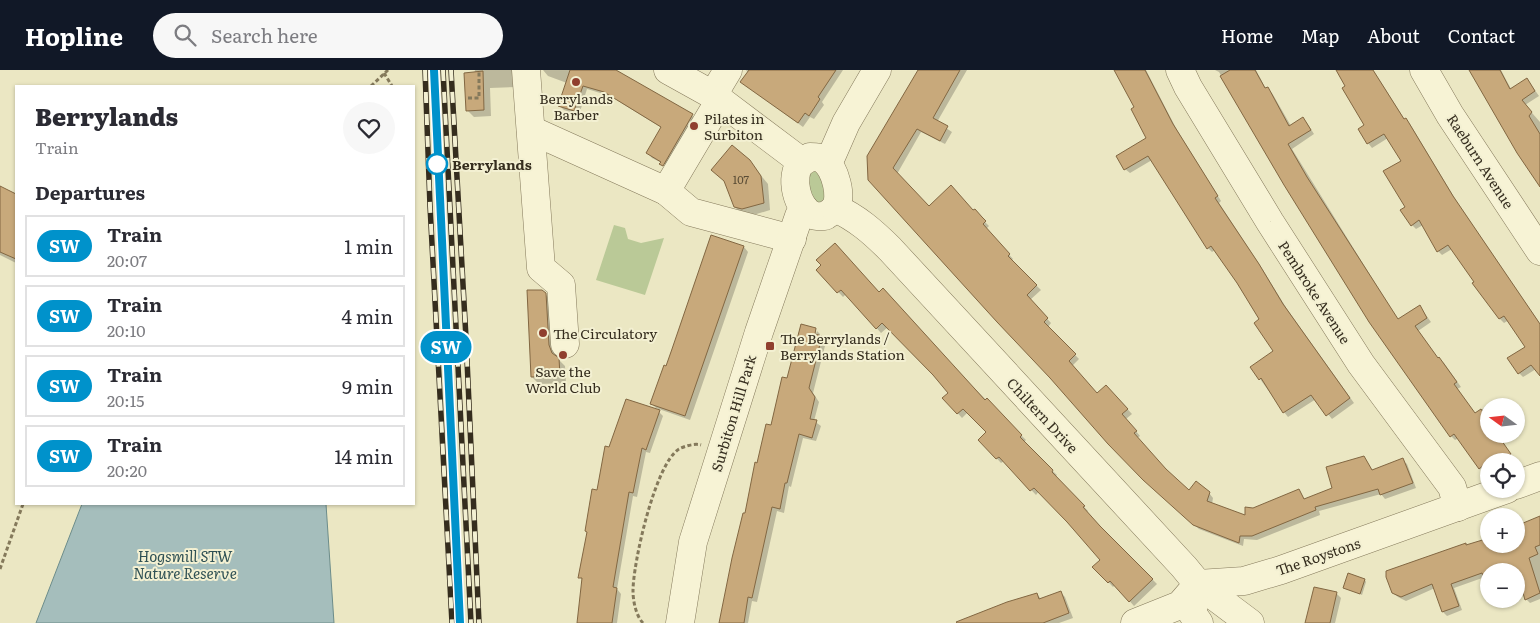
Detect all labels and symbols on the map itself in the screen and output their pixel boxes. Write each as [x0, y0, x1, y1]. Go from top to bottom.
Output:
marker: Berrylands Barber [570, 76, 582, 88]
place label: Berrylands Barber [539, 88, 613, 124]
place label: Pilates in Surbiton [704, 108, 765, 144]
street label: Raeburn Avenue [1443, 110, 1519, 212]
marker: Pilates in Surbiton [688, 120, 700, 132]
marker: Berrylands [426, 153, 448, 175]
place label: Berrylands [452, 154, 532, 174]
house number: 107 [733, 171, 750, 187]
street label: Pembroke Avenue [1274, 237, 1356, 347]
place label: The Circulatory [553, 323, 658, 343]
marker: The Circulatory [537, 327, 549, 339]
place label: The Berrylands / Berrylands Station [780, 328, 905, 364]
line badge: SW [424, 331, 468, 363]
marker: The Berrylands / Berrylands Station [764, 340, 776, 352]
marker: Save the World Club [557, 349, 569, 361]
street label: Surbiton Hill Park [706, 352, 760, 474]
place label: Save the World Club [525, 361, 601, 397]
street label: Chiltern Drive [1003, 373, 1083, 457]
north arrow [1480, 398, 1525, 442]
street label: The Roystons [1273, 532, 1363, 580]
water label: Hogsmill STW Nature Reserve [133, 544, 237, 584]

